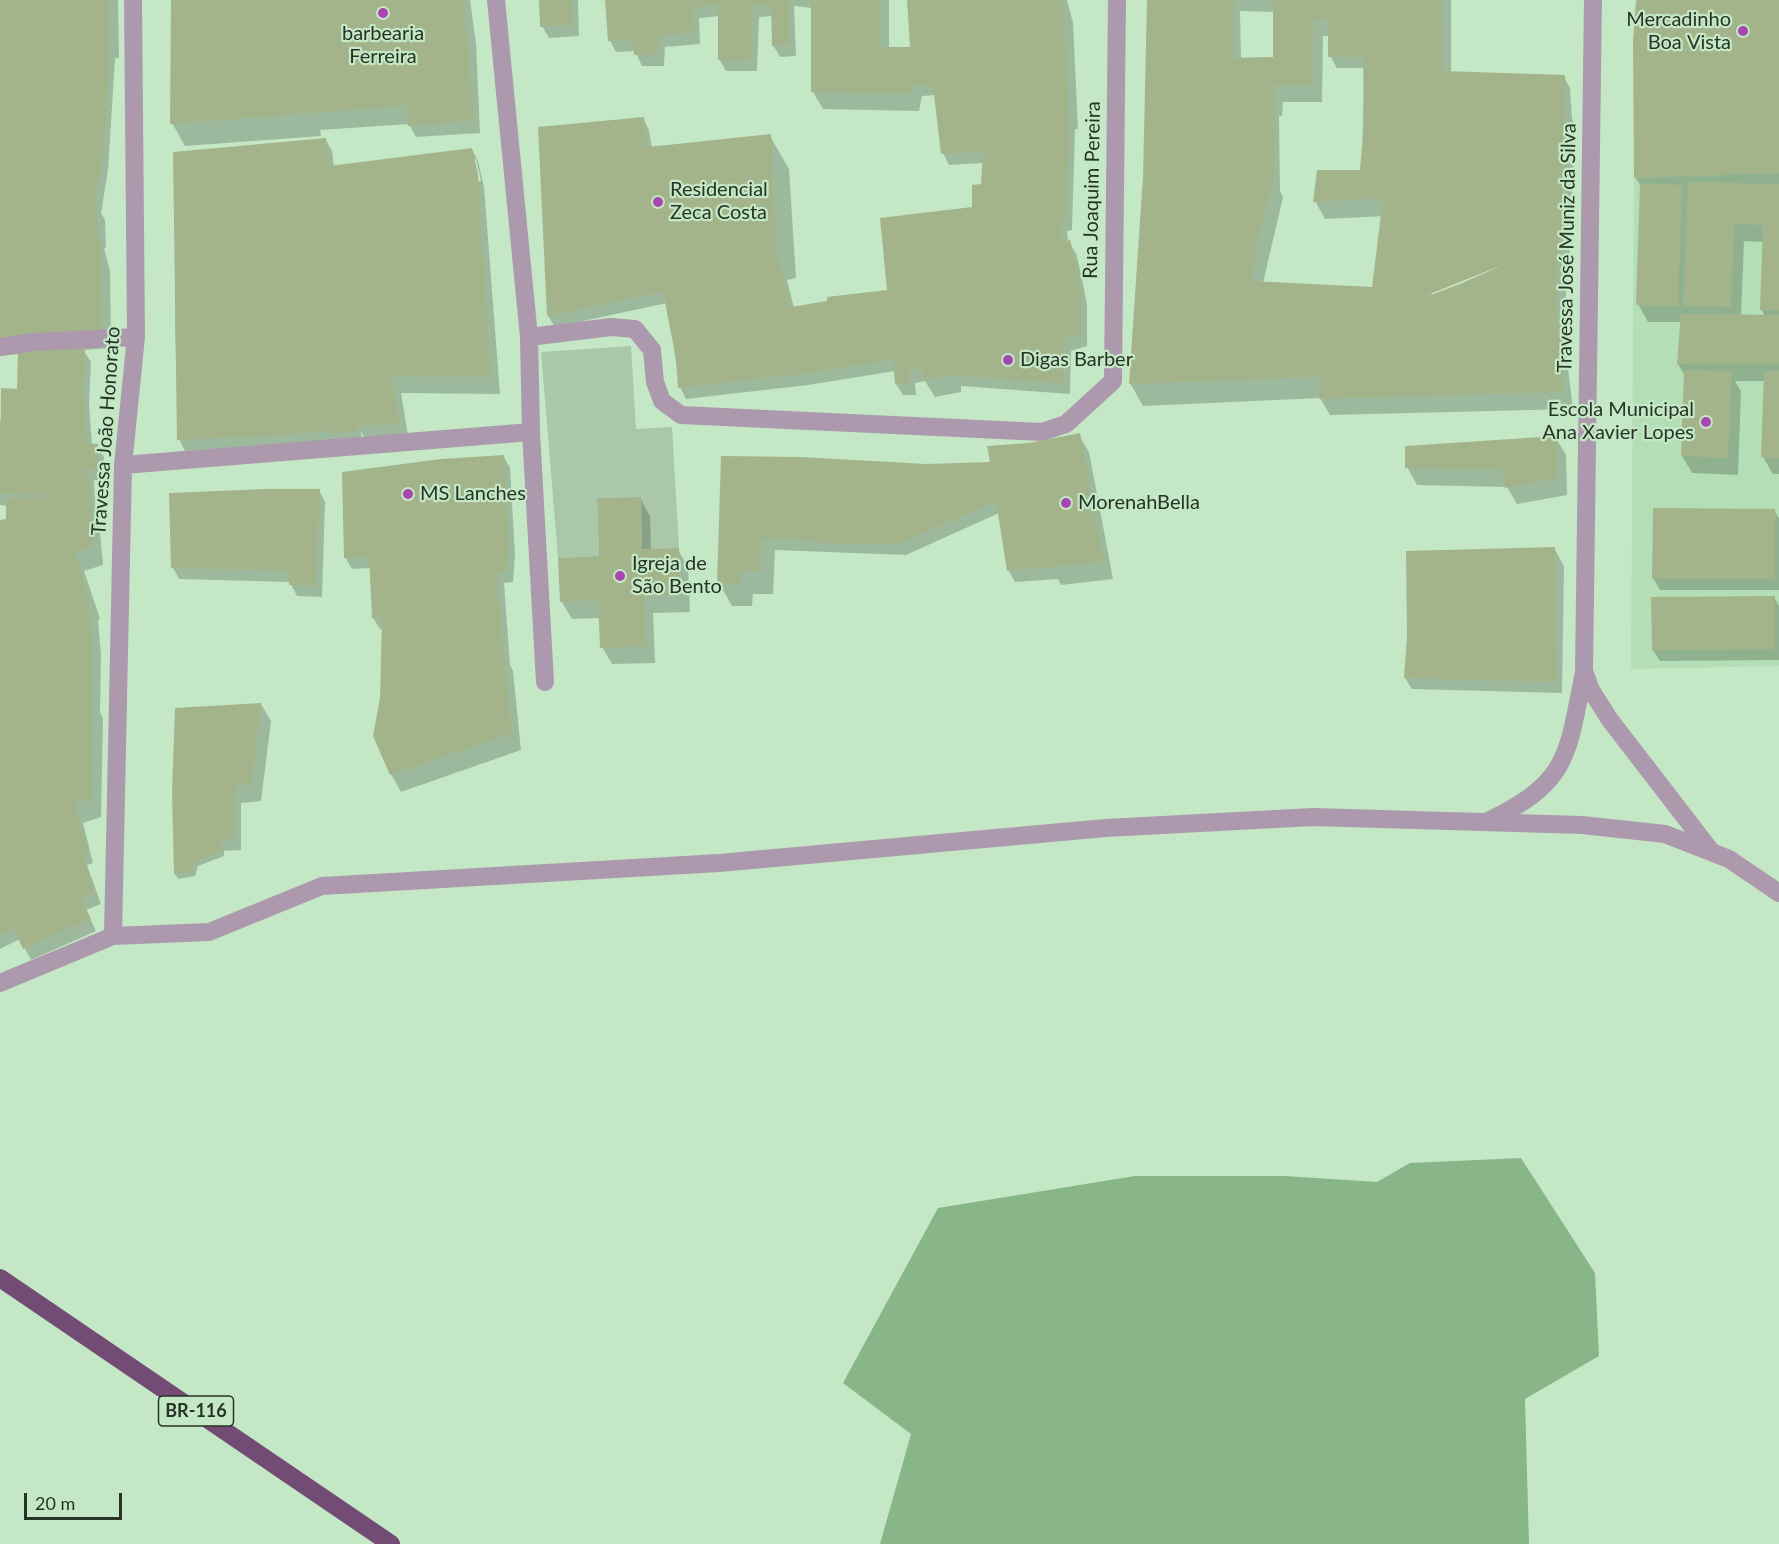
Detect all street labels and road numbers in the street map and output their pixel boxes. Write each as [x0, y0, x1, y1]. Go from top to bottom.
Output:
street label: Rua Joaquim Pereira [1078, 101, 1106, 279]
street label: Travessa José Muniz da Silva [1553, 123, 1581, 373]
street label: Travessa João Honorato [87, 326, 125, 536]
road number: BR-116 [158, 1396, 234, 1426]

